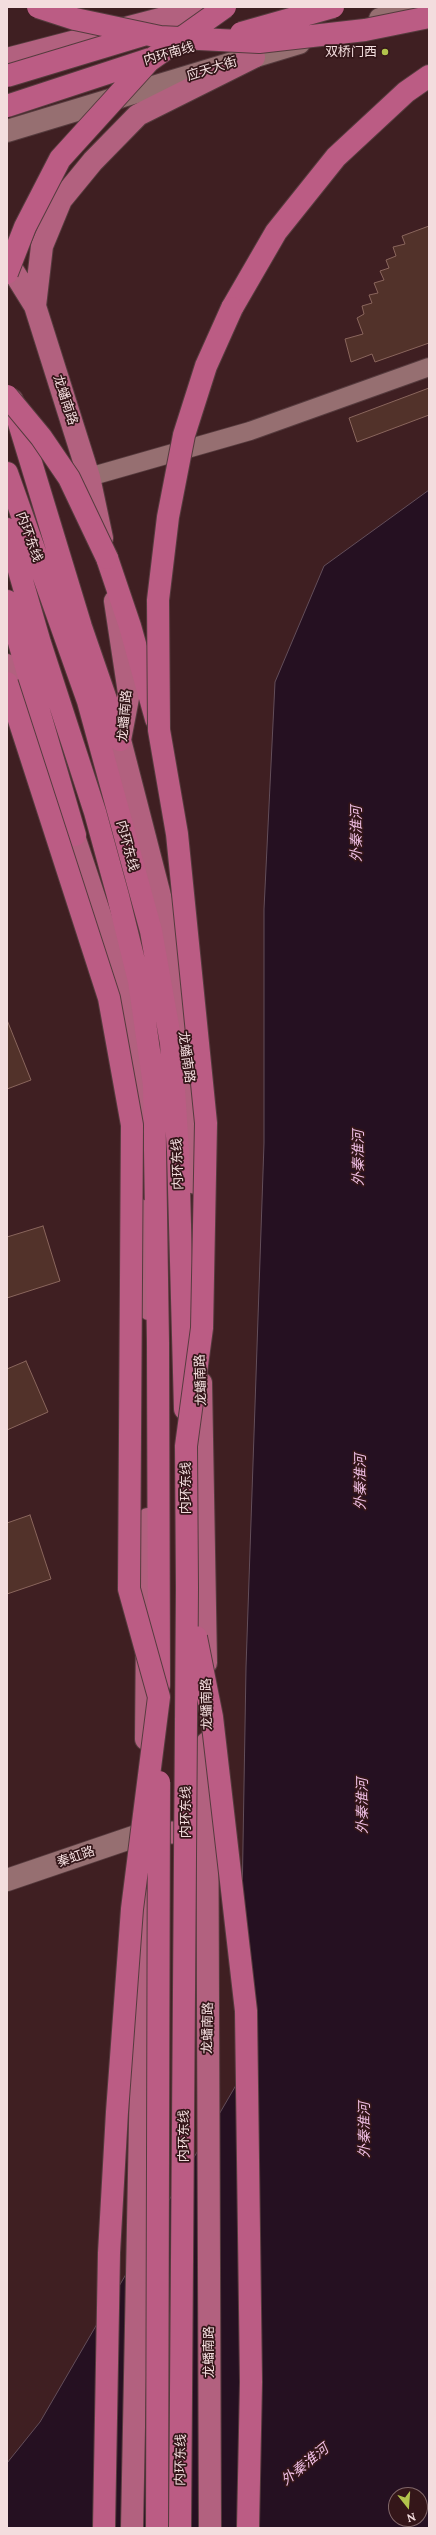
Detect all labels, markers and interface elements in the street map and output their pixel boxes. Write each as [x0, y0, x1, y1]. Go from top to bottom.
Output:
street label: 内环南线 [142, 39, 196, 69]
place label: 双桥门西 [325, 44, 377, 60]
marker: 双桥门西 [380, 47, 390, 57]
street label: 应天大街 [185, 54, 239, 84]
street label: 龙蟠南路 [50, 373, 80, 427]
street label: 内环东线 [13, 510, 45, 564]
street label: 龙蟠南路 [115, 689, 135, 743]
water label: 外秦淮河 [349, 806, 365, 862]
street label: 内环东线 [113, 819, 141, 873]
street label: 龙蟠南路 [175, 1030, 197, 1084]
water label: 外秦淮河 [351, 1130, 367, 1186]
street label: 内环东线 [169, 1138, 187, 1190]
street label: 龙蟠南路 [192, 1354, 210, 1406]
water label: 外秦淮河 [353, 1454, 369, 1510]
street label: 内环东线 [178, 1462, 194, 1514]
street label: 龙蟠南路 [199, 1678, 215, 1730]
water label: 外秦淮河 [355, 1778, 371, 1834]
street label: 内环东线 [178, 1786, 194, 1838]
street label: 秦虹路 [55, 1843, 97, 1871]
street label: 龙蟠南路 [200, 2002, 216, 2054]
water label: 外秦淮河 [357, 2102, 373, 2158]
street label: 内环东线 [176, 2110, 192, 2162]
street label: 龙蟠南路 [201, 2326, 217, 2378]
street label: 内环东线 [173, 2434, 189, 2486]
water label: 外秦淮河 [278, 2441, 332, 2489]
north arrow [388, 2487, 428, 2527]
text: N [405, 2510, 417, 2525]

